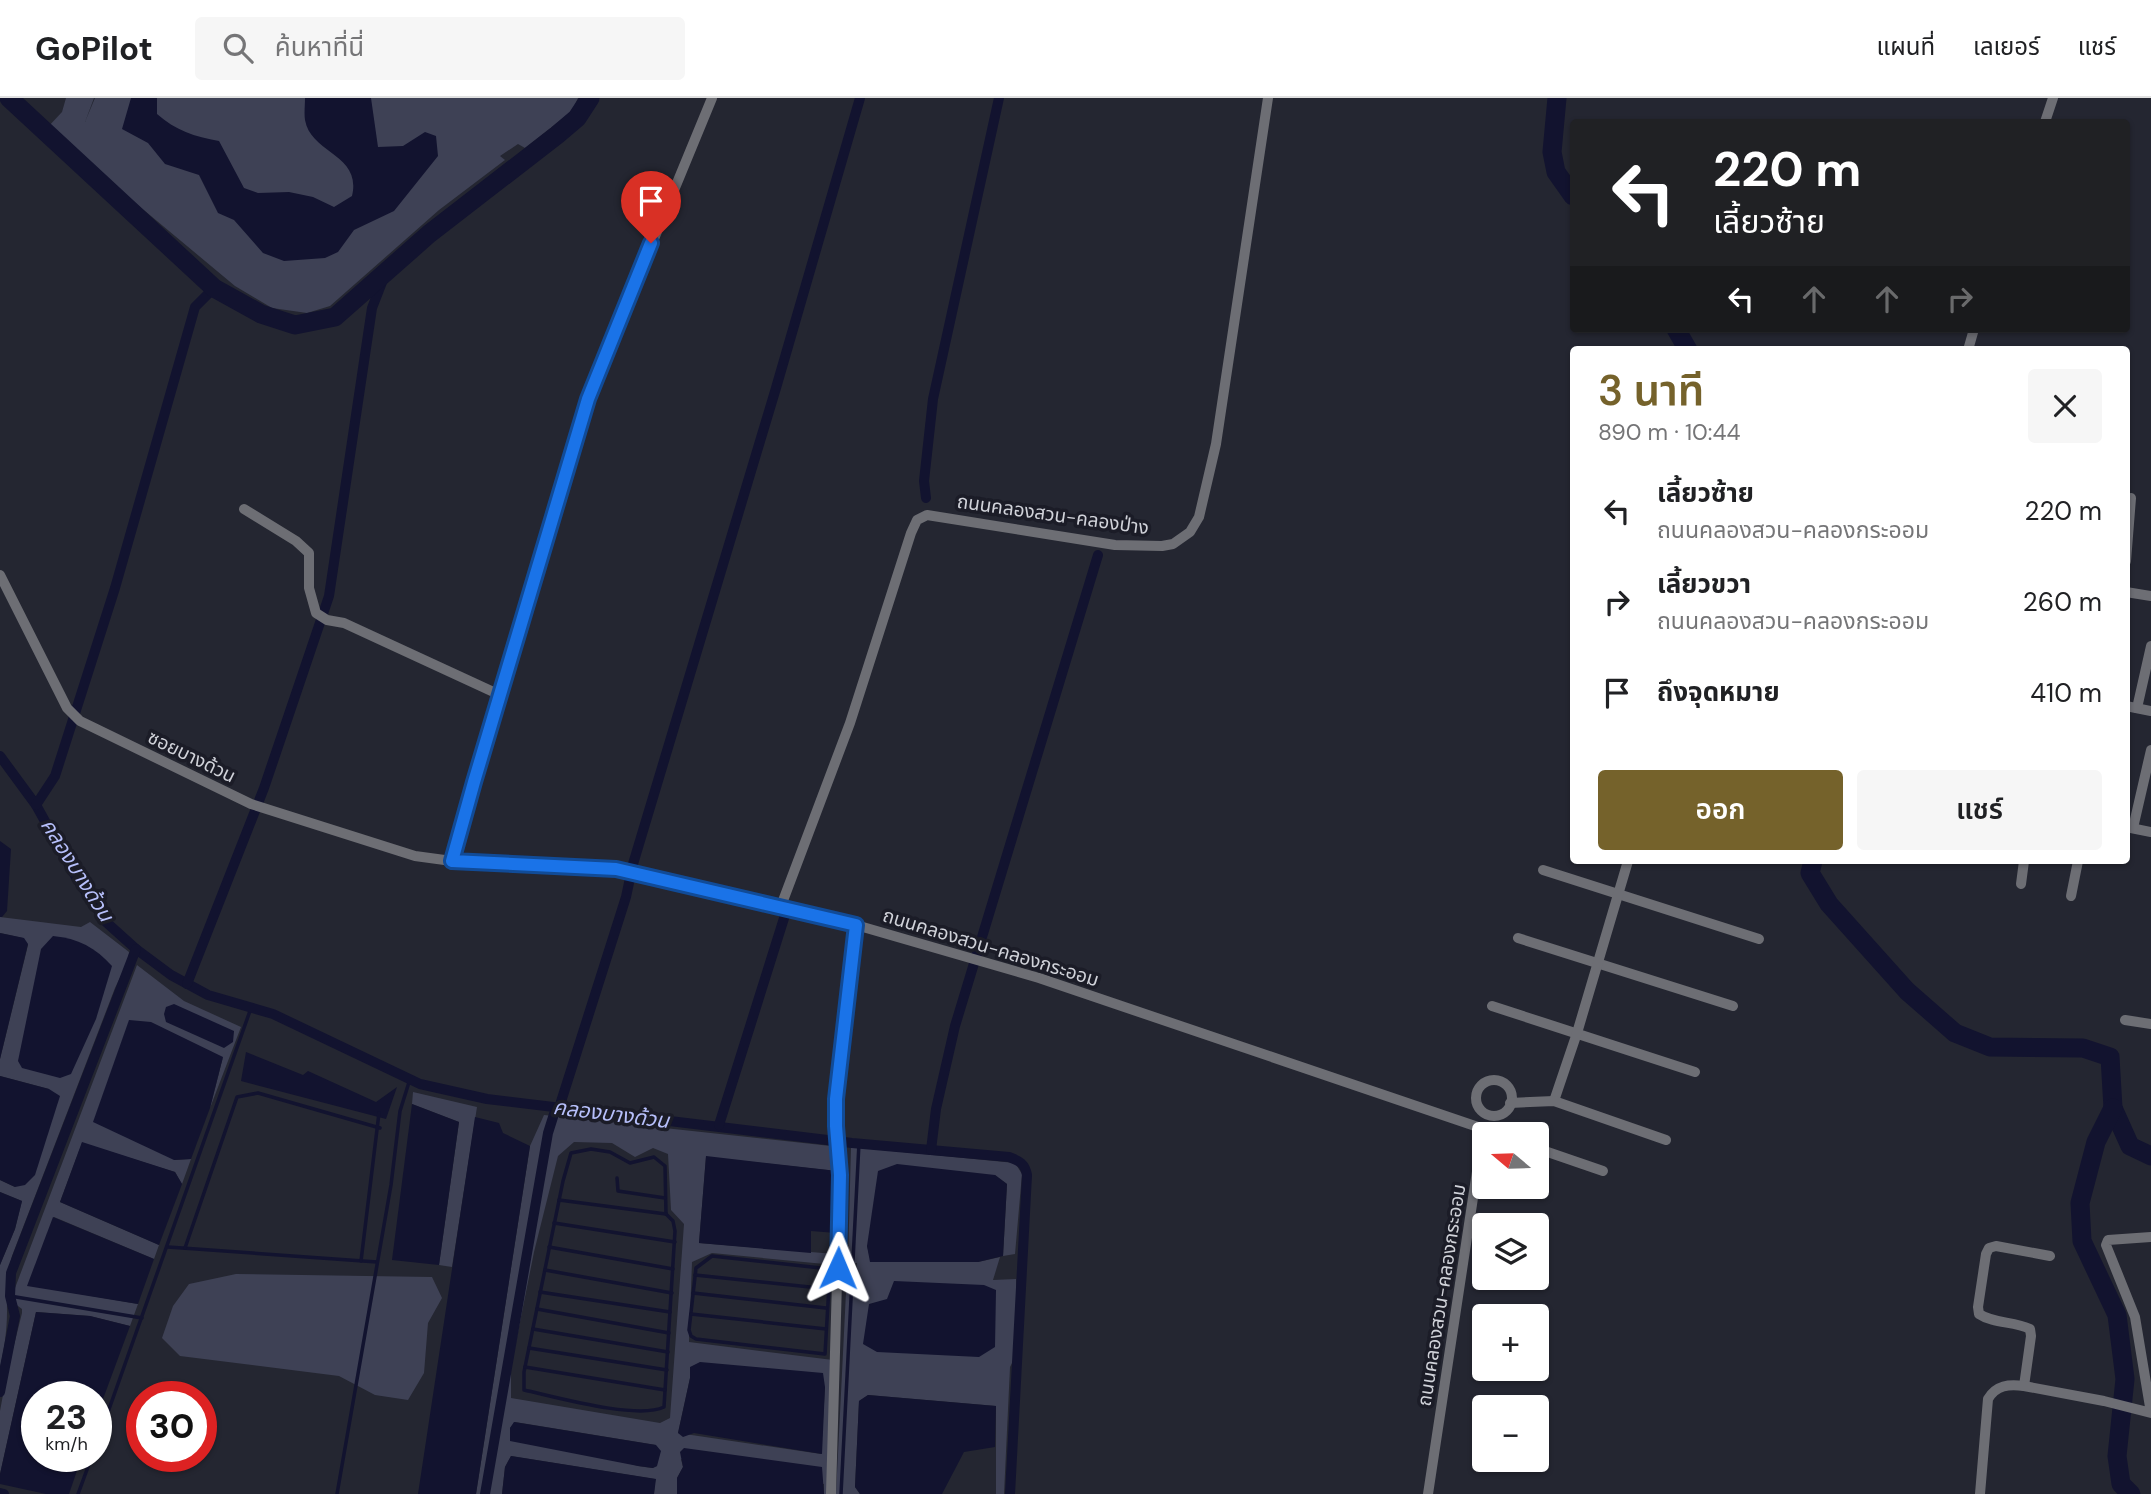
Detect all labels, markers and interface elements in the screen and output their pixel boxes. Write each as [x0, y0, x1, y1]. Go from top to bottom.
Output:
search box [195, 17, 685, 80]
text: GoPilot [35, 27, 153, 70]
icon: search [219, 29, 257, 67]
text: ค้นหาที่นี่ [275, 30, 364, 64]
text: แผนที่ [1877, 31, 1935, 62]
text: เลเยอร์ [1973, 31, 2040, 62]
text: แชร์ [2078, 31, 2116, 62]
text: 220 m [1713, 137, 1861, 201]
icon: left [1598, 147, 1689, 238]
pin [621, 171, 681, 243]
icon: arrive [632, 182, 670, 220]
text: เลี้ยวซ้าย [1713, 201, 1825, 243]
icon: left [1722, 280, 1760, 318]
icon: ahead [1795, 280, 1833, 318]
icon: ahead [1868, 280, 1906, 318]
icon: right [1941, 280, 1979, 318]
text: 3 นาที [1598, 363, 1704, 418]
button: close [2028, 369, 2102, 443]
text: 890 m · 10:44 [1598, 417, 1740, 447]
text: เลี้ยวซ้าย [1657, 476, 1754, 510]
street label: ถนนคลองสวน-คลองป่าง [955, 489, 1151, 540]
icon: left [1598, 492, 1636, 530]
text: 220 m [2024, 494, 2102, 528]
text: ถนนคลองสวน-คลองกระออม [1657, 515, 1929, 545]
text: เลี้ยวขวา [1657, 567, 1751, 601]
icon: right [1598, 583, 1636, 621]
text: 260 m [2023, 585, 2102, 619]
text: ถนนคลองสวน-คลองกระออม [1657, 606, 1929, 636]
icon: arrive [1598, 674, 1636, 712]
text: ถึงจุดหมาย [1657, 675, 1780, 709]
text: 410 m [2030, 676, 2102, 710]
street label: ซอยบางด้วน [144, 724, 240, 788]
button: ออก [1598, 770, 1843, 850]
button: แชร์ [1857, 770, 2102, 850]
water label: คลองบางด้วน [34, 813, 120, 928]
street label: ถนนคลองสวน-คลองกระออม [880, 903, 1102, 992]
water label: คลองบางด้วน [551, 1093, 672, 1135]
north arrow [1472, 1122, 1549, 1199]
map controls [1472, 1122, 1549, 1472]
street label: ถนนคลองสวน-คลองกระออม [1412, 1182, 1471, 1408]
button: layers [1472, 1213, 1549, 1290]
position arrow [801, 1231, 875, 1305]
button: + [1472, 1304, 1549, 1381]
speed limit sign: 30 [126, 1381, 217, 1472]
text: 23 [46, 1394, 87, 1440]
button: − [1472, 1395, 1549, 1472]
text: km/h [45, 1432, 88, 1456]

